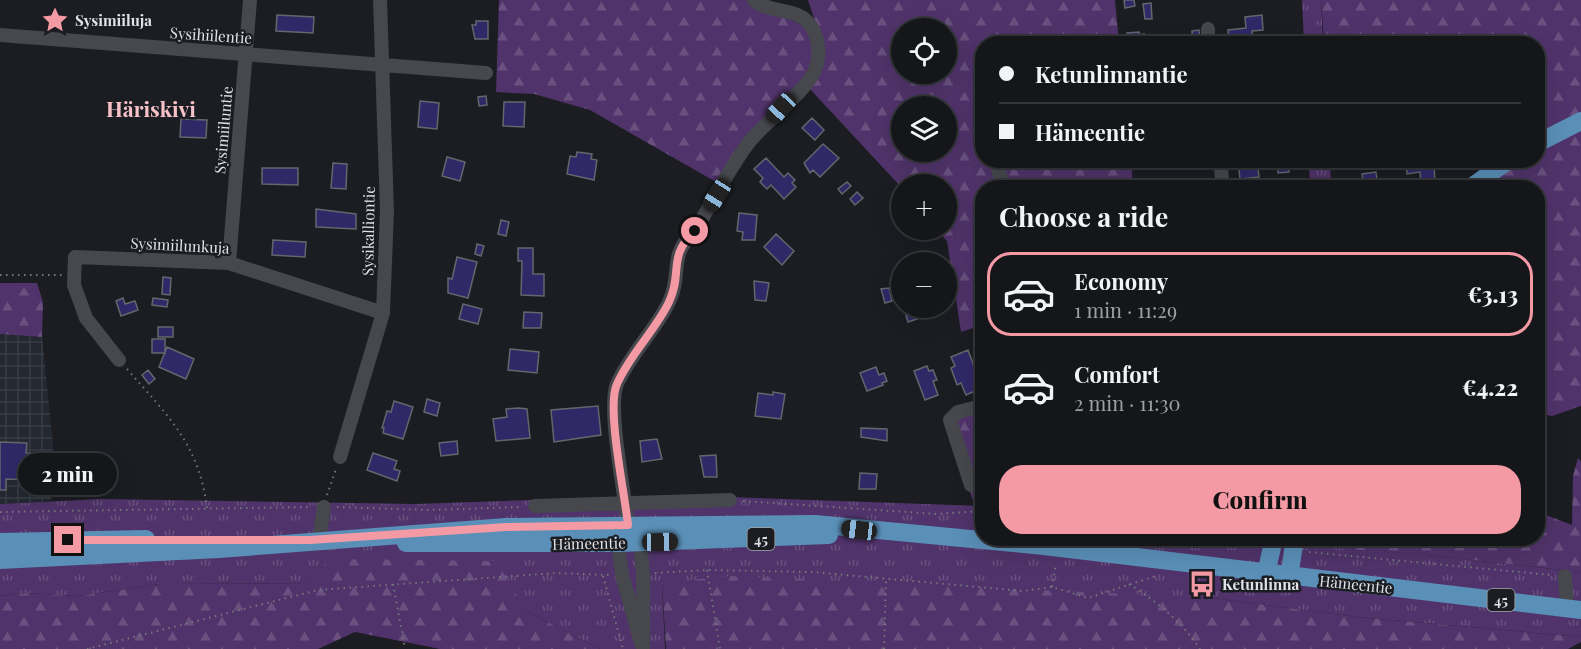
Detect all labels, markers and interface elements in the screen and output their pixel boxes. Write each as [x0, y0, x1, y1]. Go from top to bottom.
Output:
place icon: Sysimiiluja [40, 5, 70, 35]
place label: Sysimiiluja [75, 10, 152, 30]
map controls [891, 18, 957, 318]
button: locate [891, 18, 957, 84]
street label: Sysihiilentie [169, 22, 253, 48]
text: Ketunlinnantie [1035, 59, 1187, 89]
street label: Sysimiiluntie [209, 85, 237, 175]
car [762, 89, 800, 127]
district label: Häriskivi [106, 94, 196, 122]
button: layers [891, 96, 957, 162]
text: Hämeentie [1035, 117, 1145, 147]
button: + [891, 174, 957, 240]
car [700, 175, 734, 215]
street label: Sysikalliontie [357, 186, 379, 276]
text: Choose a ride [999, 198, 1168, 234]
route start [681, 217, 708, 244]
street label: Sysimiilunkuja [130, 232, 231, 258]
button: − [891, 252, 957, 318]
text: Economy [1074, 266, 1168, 296]
icon: car [1002, 267, 1056, 321]
text: €3.13 [1467, 279, 1518, 309]
text: 1 min · 11:29 [1074, 296, 1177, 323]
text: Comfort [1074, 359, 1160, 389]
icon: car [1002, 360, 1056, 414]
text: €4.22 [1462, 372, 1518, 402]
text: 2 min · 11:30 [1074, 389, 1181, 416]
callout: 2 min [19, 453, 118, 495]
text: 2 min [41, 460, 94, 487]
button: Confirm [999, 465, 1521, 534]
car [840, 519, 878, 541]
route end [54, 526, 81, 553]
road number: 45 [748, 528, 774, 550]
street label: Hämeentie [552, 532, 626, 554]
car [642, 533, 678, 551]
bus stop icon: Ketunlinna [1187, 569, 1217, 599]
street label: Hämeentie [1318, 570, 1394, 598]
place label: Ketunlinna [1222, 574, 1299, 594]
road number: 45 [1488, 589, 1514, 611]

